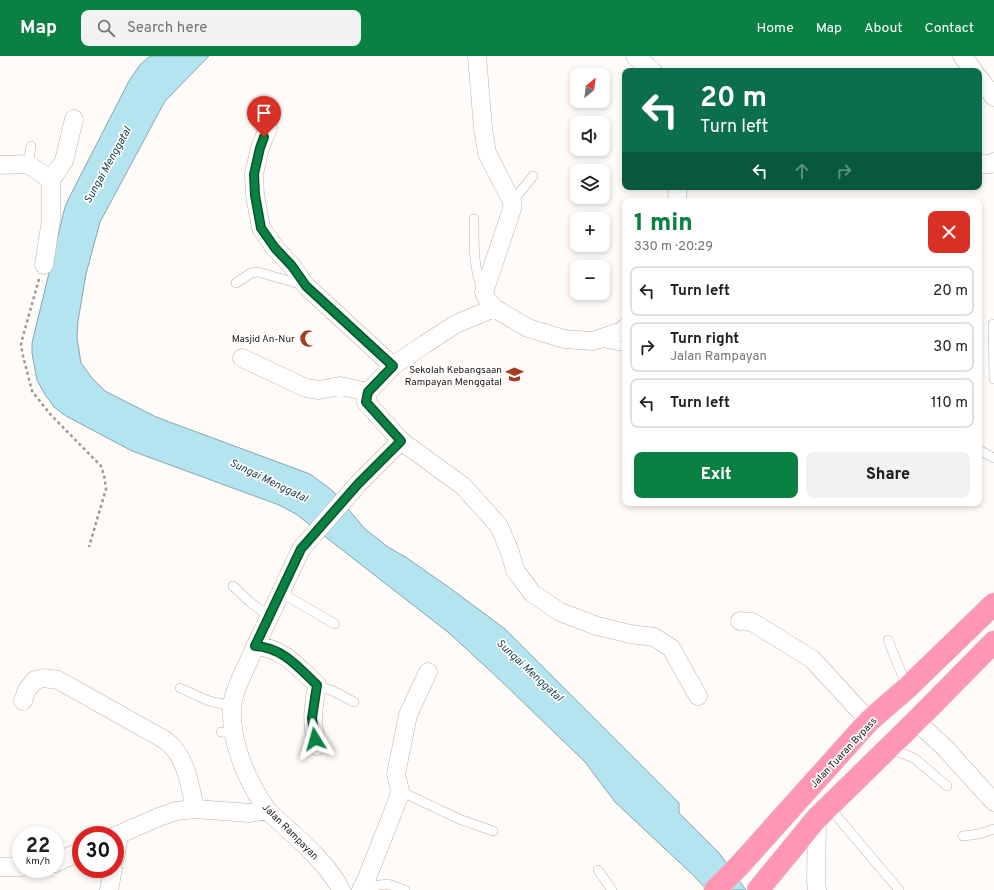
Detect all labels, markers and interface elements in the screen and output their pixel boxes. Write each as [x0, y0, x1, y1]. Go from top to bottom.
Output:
search box [81, 10, 361, 46]
text: Map [20, 16, 57, 40]
icon: search [95, 17, 117, 39]
text: Search here [127, 19, 207, 38]
text: Home [757, 20, 794, 37]
text: Map [816, 20, 842, 37]
text: About [864, 20, 903, 37]
text: Contact [925, 20, 974, 37]
north arrow [570, 68, 610, 108]
map controls [570, 68, 610, 300]
text: 20 m [700, 81, 767, 117]
icon: left [634, 84, 686, 136]
pin [247, 96, 281, 137]
icon: arrive [253, 102, 275, 124]
button: sound [570, 116, 610, 156]
text: Turn left [700, 116, 768, 139]
water label: Sungai Menggatal [81, 124, 135, 206]
icon: left [749, 160, 771, 182]
icon: ahead [791, 160, 813, 182]
icon: right [833, 160, 855, 182]
button: layers [570, 164, 610, 204]
text: 1 min [634, 209, 693, 239]
button: close [928, 211, 970, 253]
button: + [570, 212, 610, 252]
text: 330 m · 20:29 [634, 239, 713, 255]
button: − [570, 260, 610, 300]
icon: left [636, 280, 658, 302]
text: Turn left [670, 282, 730, 301]
text: 20 m [933, 282, 968, 301]
mosque icon: Masjid An-Nur [298, 328, 318, 348]
text: Turn right [670, 330, 739, 349]
place label: Masjid An-Nur [232, 333, 295, 346]
icon: right [636, 336, 658, 358]
text: 30 m [933, 338, 968, 357]
text: Jalan Rampayan [670, 349, 767, 365]
place label: Sekolah Kebangsaan Rampayan Menggatal [405, 364, 502, 389]
school or university icon: Sekolah Kebangsaan Rampayan Menggatal [505, 365, 525, 385]
icon: left [636, 392, 658, 414]
text: Turn left [670, 394, 730, 413]
text: 110 m [931, 394, 968, 413]
button: Exit [634, 452, 798, 498]
button: Share [806, 452, 970, 498]
water label: Sungai Menggatal [227, 456, 311, 506]
water label: Sungai Menggatal [493, 637, 566, 706]
street label: Jalan Tuaran Bypass [808, 715, 880, 791]
position arrow [294, 718, 336, 760]
street label: Jalan Rampayan [259, 801, 321, 863]
speed limit sign: 30 [72, 826, 124, 878]
text: 22 [26, 834, 50, 860]
text: km/h [26, 855, 50, 868]

